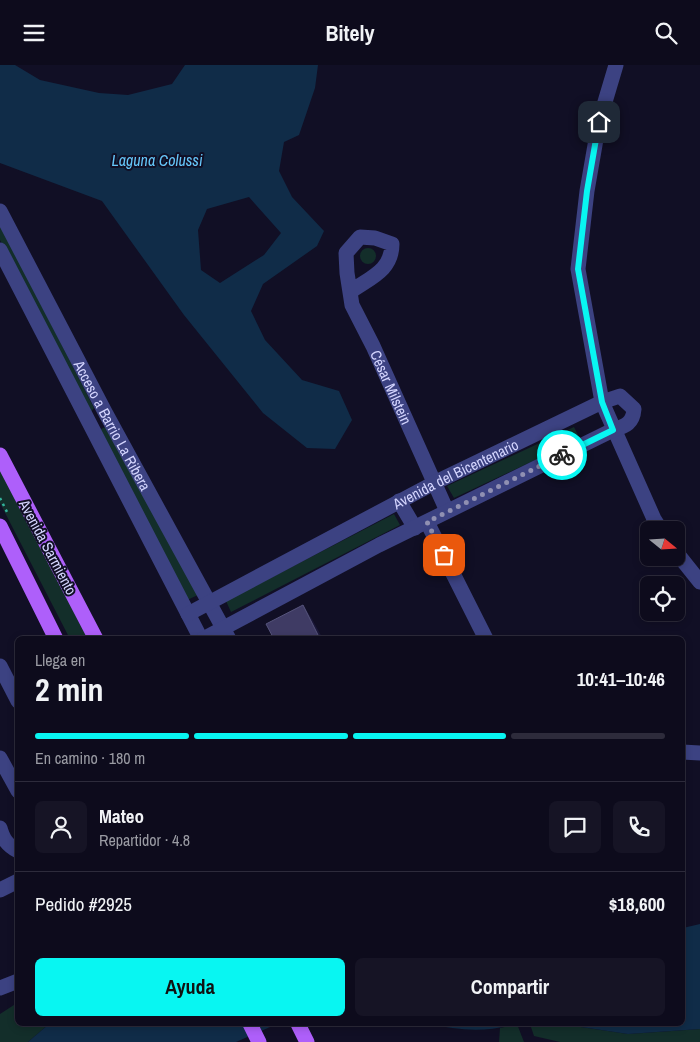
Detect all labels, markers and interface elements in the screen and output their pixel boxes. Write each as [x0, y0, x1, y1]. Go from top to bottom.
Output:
text: Bitely [325, 18, 375, 48]
icon: menu [20, 19, 48, 47]
icon: search [652, 19, 680, 47]
pin [578, 101, 620, 143]
icon: home [585, 108, 613, 136]
water label: Laguna Colussi [111, 149, 203, 171]
street label: César Milstein [366, 347, 417, 428]
street label: Acceso a Barrio La Ribera [69, 355, 156, 494]
courier [537, 430, 587, 480]
street label: Avenida del Bicentenario [388, 433, 522, 514]
icon: bike [548, 441, 576, 469]
street label: Avenida Sarmiento [14, 495, 82, 598]
north arrow [640, 521, 685, 566]
map controls [640, 521, 685, 621]
pin [423, 534, 465, 576]
icon: bag [430, 541, 458, 569]
button: locate [640, 576, 685, 621]
text: Llega en [35, 649, 85, 671]
text: 10:41–10:46 [577, 666, 665, 692]
text: 2 min [35, 668, 104, 711]
text: En camino · 180 m [35, 747, 145, 769]
button: person [35, 801, 87, 853]
button: chat [549, 801, 601, 853]
button: phone [613, 801, 665, 853]
text: Mateo [99, 803, 144, 829]
text: Repartidor · 4.8 [99, 829, 190, 851]
text: Pedido #2925 [35, 891, 132, 917]
text: $18,600 [609, 891, 665, 917]
button: Ayuda [35, 958, 345, 1016]
button: Compartir [355, 958, 665, 1016]

